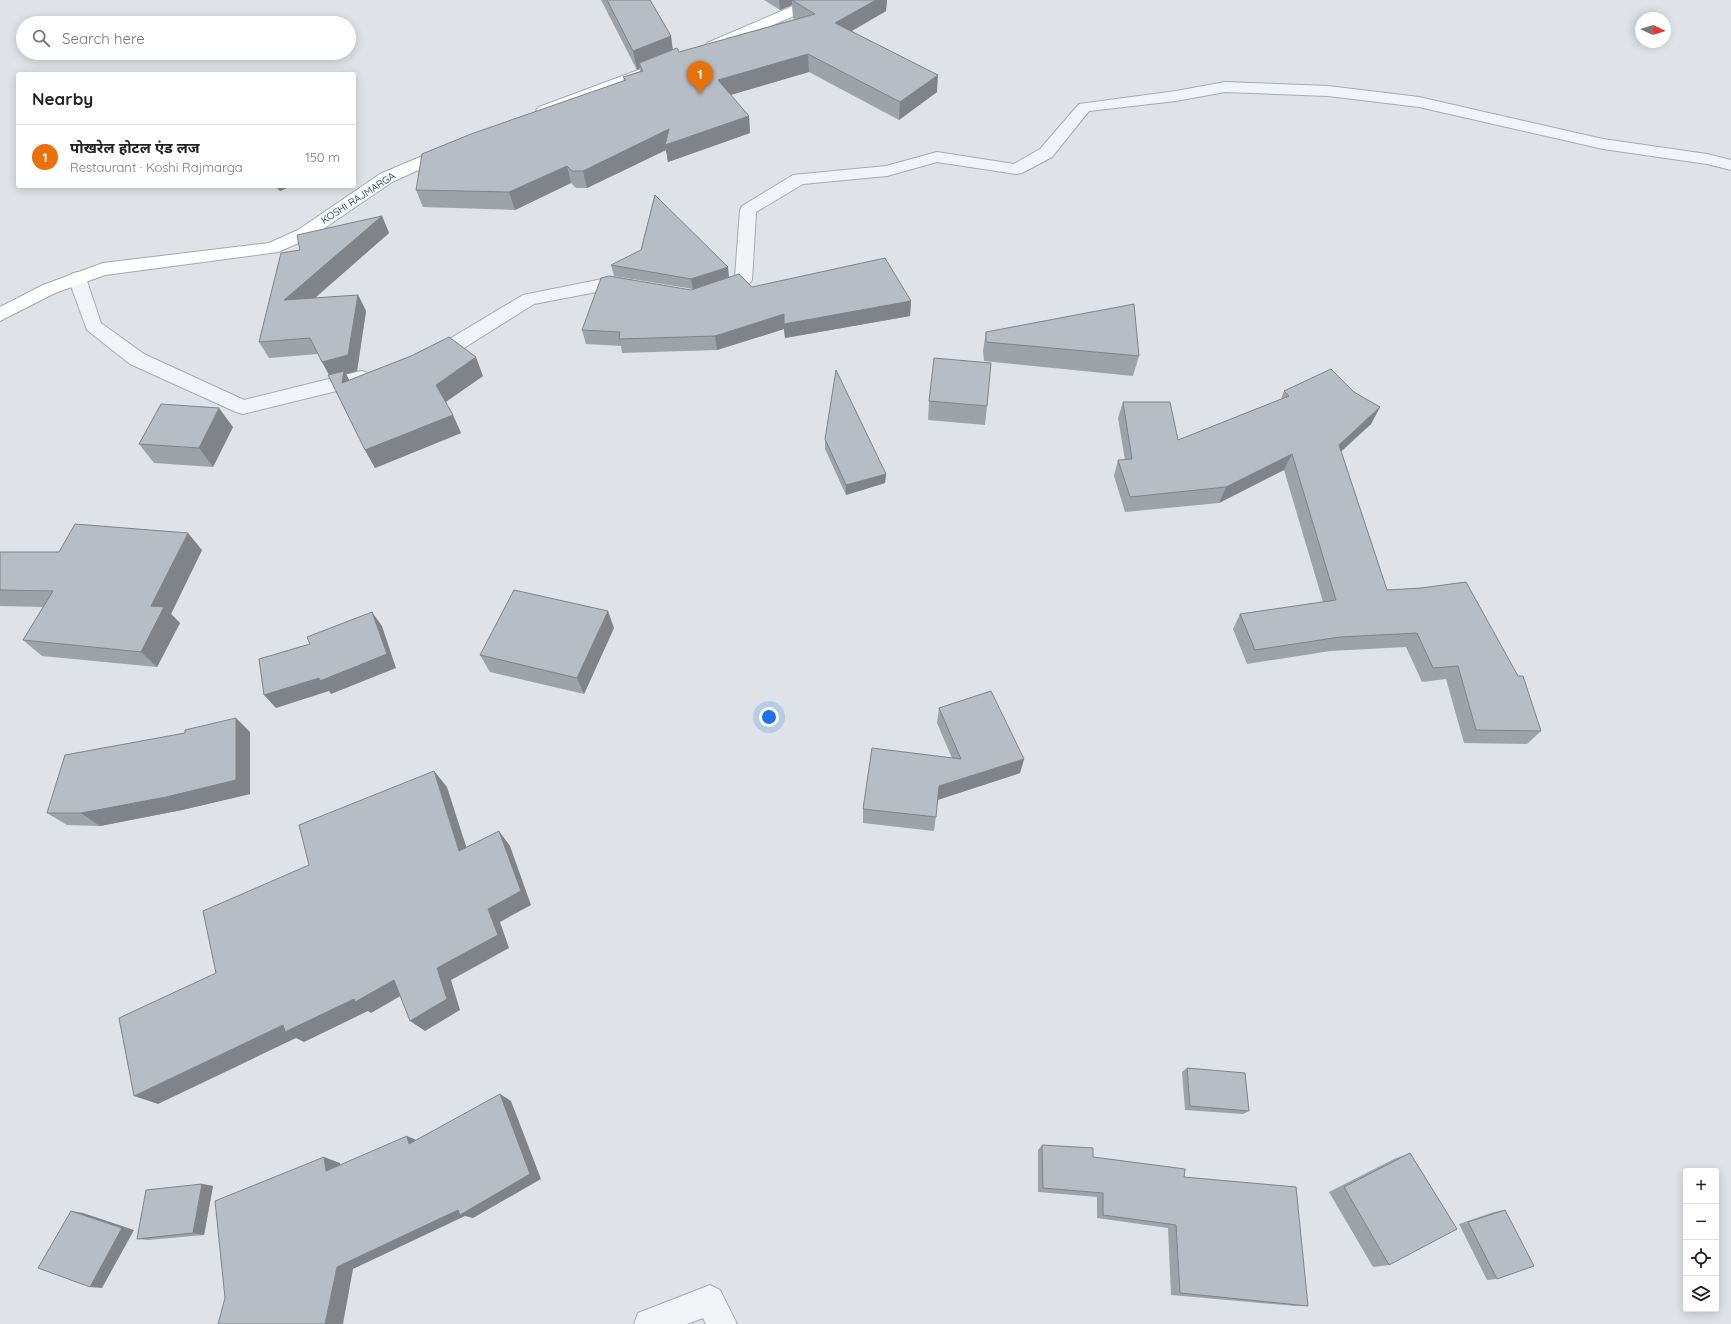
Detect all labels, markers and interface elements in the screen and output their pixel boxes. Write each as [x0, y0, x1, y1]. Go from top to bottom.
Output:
north arrow [1635, 12, 1671, 48]
search box [16, 16, 356, 60]
icon: search [30, 27, 52, 49]
text: Search here [62, 29, 145, 48]
pin: 1 [687, 61, 713, 94]
text: Nearby [32, 88, 93, 109]
text: पोखरेल होटल एंड लज [70, 138, 200, 157]
text: 1 [42, 149, 48, 165]
text: 150 m [305, 149, 340, 165]
text: Restaurant · Koshi Rajmarga [70, 159, 243, 175]
street label: KOSHI RAJMARGA [318, 169, 398, 227]
your location [759, 707, 779, 727]
map controls [1683, 1168, 1719, 1312]
button: + [1683, 1168, 1719, 1204]
button: − [1683, 1204, 1719, 1240]
button: locate [1683, 1240, 1719, 1276]
button: layers [1683, 1276, 1719, 1312]

